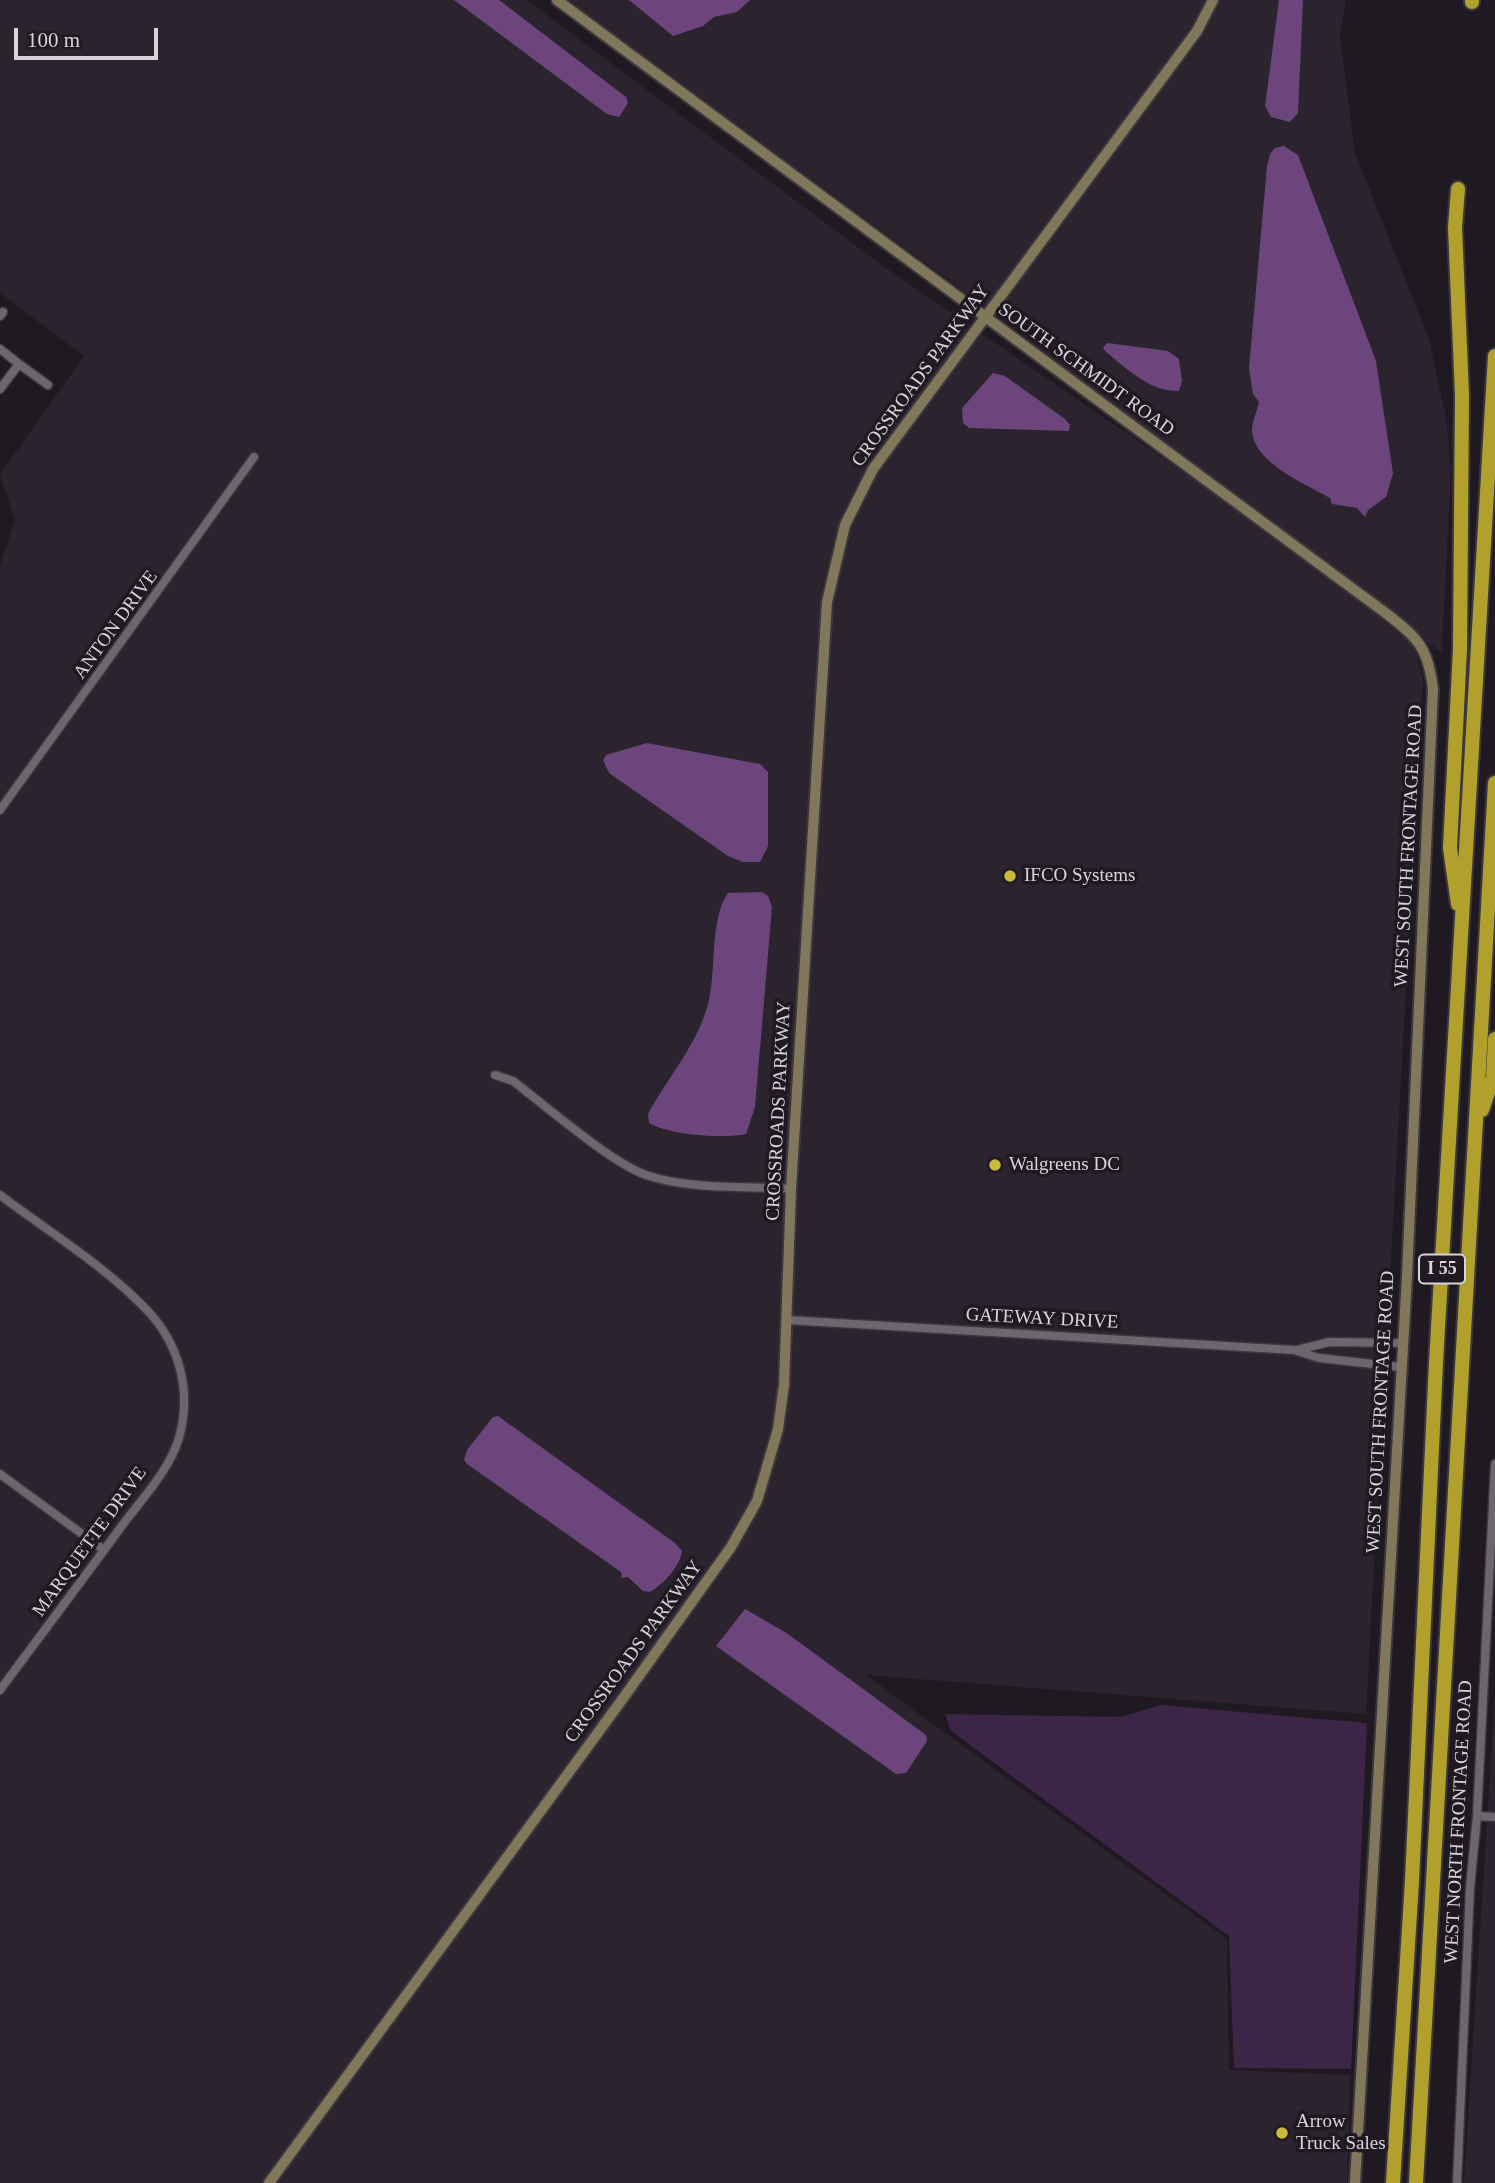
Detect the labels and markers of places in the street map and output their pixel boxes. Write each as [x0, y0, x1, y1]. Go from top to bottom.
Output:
place label: IFCO Systems [1024, 865, 1135, 887]
marker: IFCO Systems [1002, 868, 1018, 884]
place label: Walgreens DC [1009, 1154, 1120, 1176]
marker: Walgreens DC [987, 1157, 1003, 1173]
place label: Arrow Truck Sales [1296, 2111, 1386, 2155]
marker: Arrow Truck Sales [1274, 2125, 1290, 2141]

